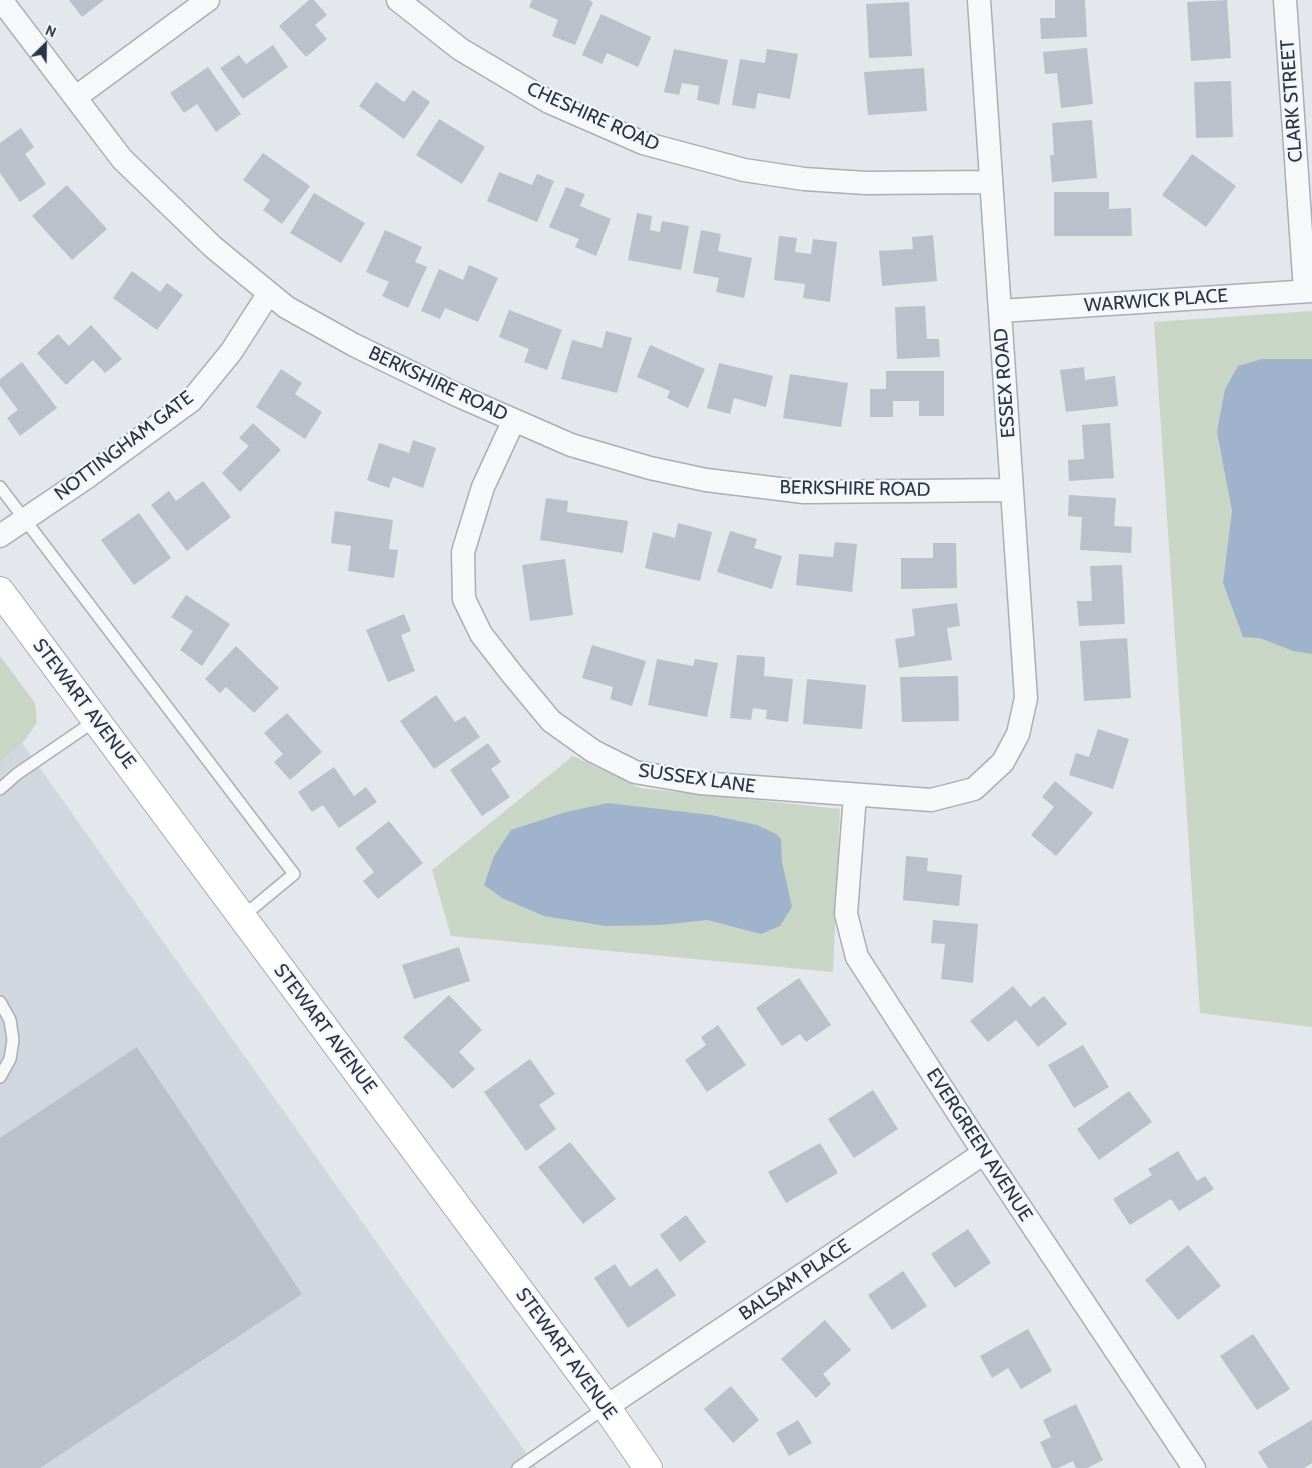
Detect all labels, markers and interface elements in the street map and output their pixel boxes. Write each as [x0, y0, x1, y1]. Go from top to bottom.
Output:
north arrow [20, 20, 70, 70]
text: N [43, 21, 59, 41]
street label: CLARK STREET [1276, 39, 1308, 163]
street label: CHESHIRE ROAD [523, 78, 663, 156]
street label: WARWICK PLACE [1083, 285, 1229, 317]
street label: ESSEX ROAD [990, 327, 1020, 439]
street label: BERKSHIRE ROAD [365, 342, 511, 426]
street label: NOTTINGHAM GATE [50, 386, 198, 506]
street label: BERKSHIRE ROAD [779, 476, 931, 502]
street label: STEWART AVENUE [28, 634, 140, 774]
street label: SUSSEX LANE [637, 759, 757, 799]
street label: STEWART AVENUE [269, 959, 381, 1099]
street label: EVERGREEN AVENUE [921, 1064, 1037, 1226]
street label: BALSAM PLACE [735, 1234, 855, 1326]
street label: STEWART AVENUE [511, 1284, 621, 1424]

